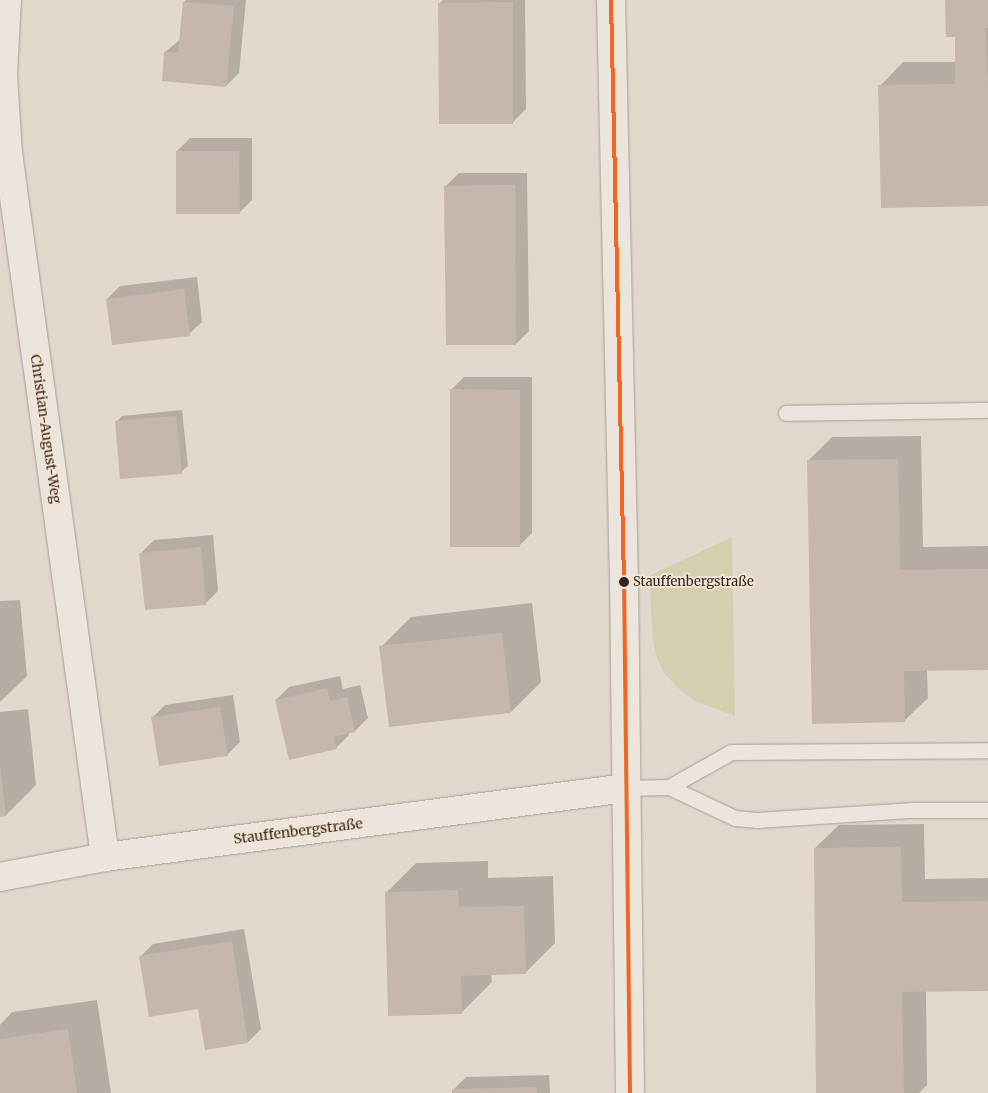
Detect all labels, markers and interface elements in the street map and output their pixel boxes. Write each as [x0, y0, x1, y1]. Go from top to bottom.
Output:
street label: Christian-August-Weg [27, 353, 65, 505]
place label: Stauffenbergstraße [633, 574, 754, 590]
marker: Stauffenbergstraße [619, 577, 629, 587]
street label: Stauffenbergstraße [232, 815, 364, 847]

